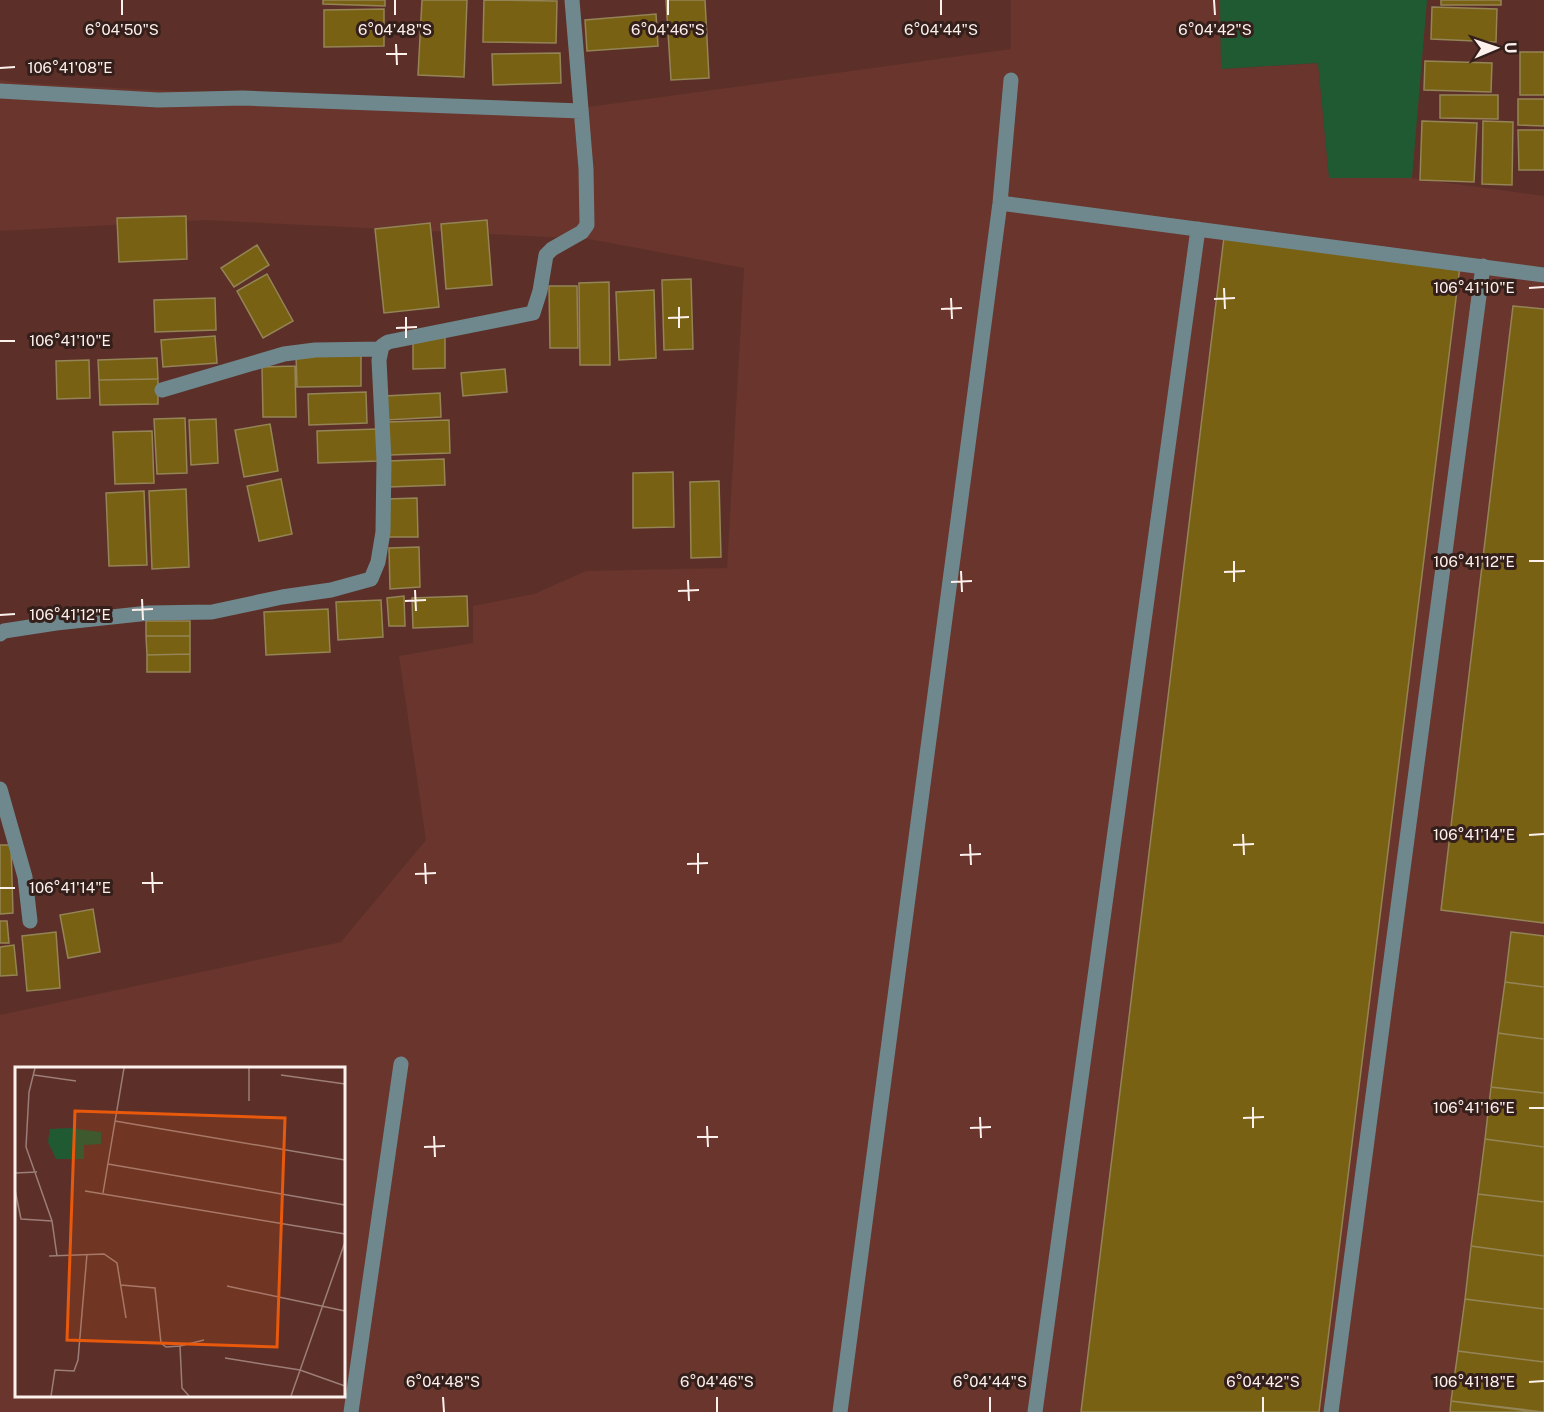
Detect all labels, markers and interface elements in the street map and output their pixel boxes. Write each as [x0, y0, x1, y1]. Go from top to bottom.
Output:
north arrow [1466, 18, 1526, 78]
text: 6°04'50"S [85, 21, 159, 38]
text: 6°04'48"S [358, 21, 432, 38]
text: 6°04'46"S [631, 21, 705, 38]
text: 6°04'44"S [904, 21, 978, 38]
text: 6°04'42"S [1178, 21, 1252, 38]
text: U [1501, 41, 1520, 54]
text: 106°41'08"E [27, 59, 113, 76]
text: 106°41'10"E [1433, 279, 1515, 296]
text: 106°41'10"E [29, 332, 111, 349]
text: 106°41'12"E [1433, 553, 1515, 570]
text: 106°41'12"E [29, 606, 111, 623]
text: 106°41'14"E [1433, 826, 1515, 843]
text: 106°41'14"E [29, 879, 111, 896]
inset map [15, 1067, 345, 1397]
text: 106°41'16"E [1433, 1099, 1515, 1116]
text: 6°04'48"S [406, 1373, 480, 1390]
text: 6°04'46"S [680, 1373, 754, 1390]
text: 6°04'44"S [953, 1373, 1027, 1390]
text: 6°04'42"S [1226, 1373, 1300, 1390]
text: 106°41'18"E [1433, 1373, 1515, 1390]

